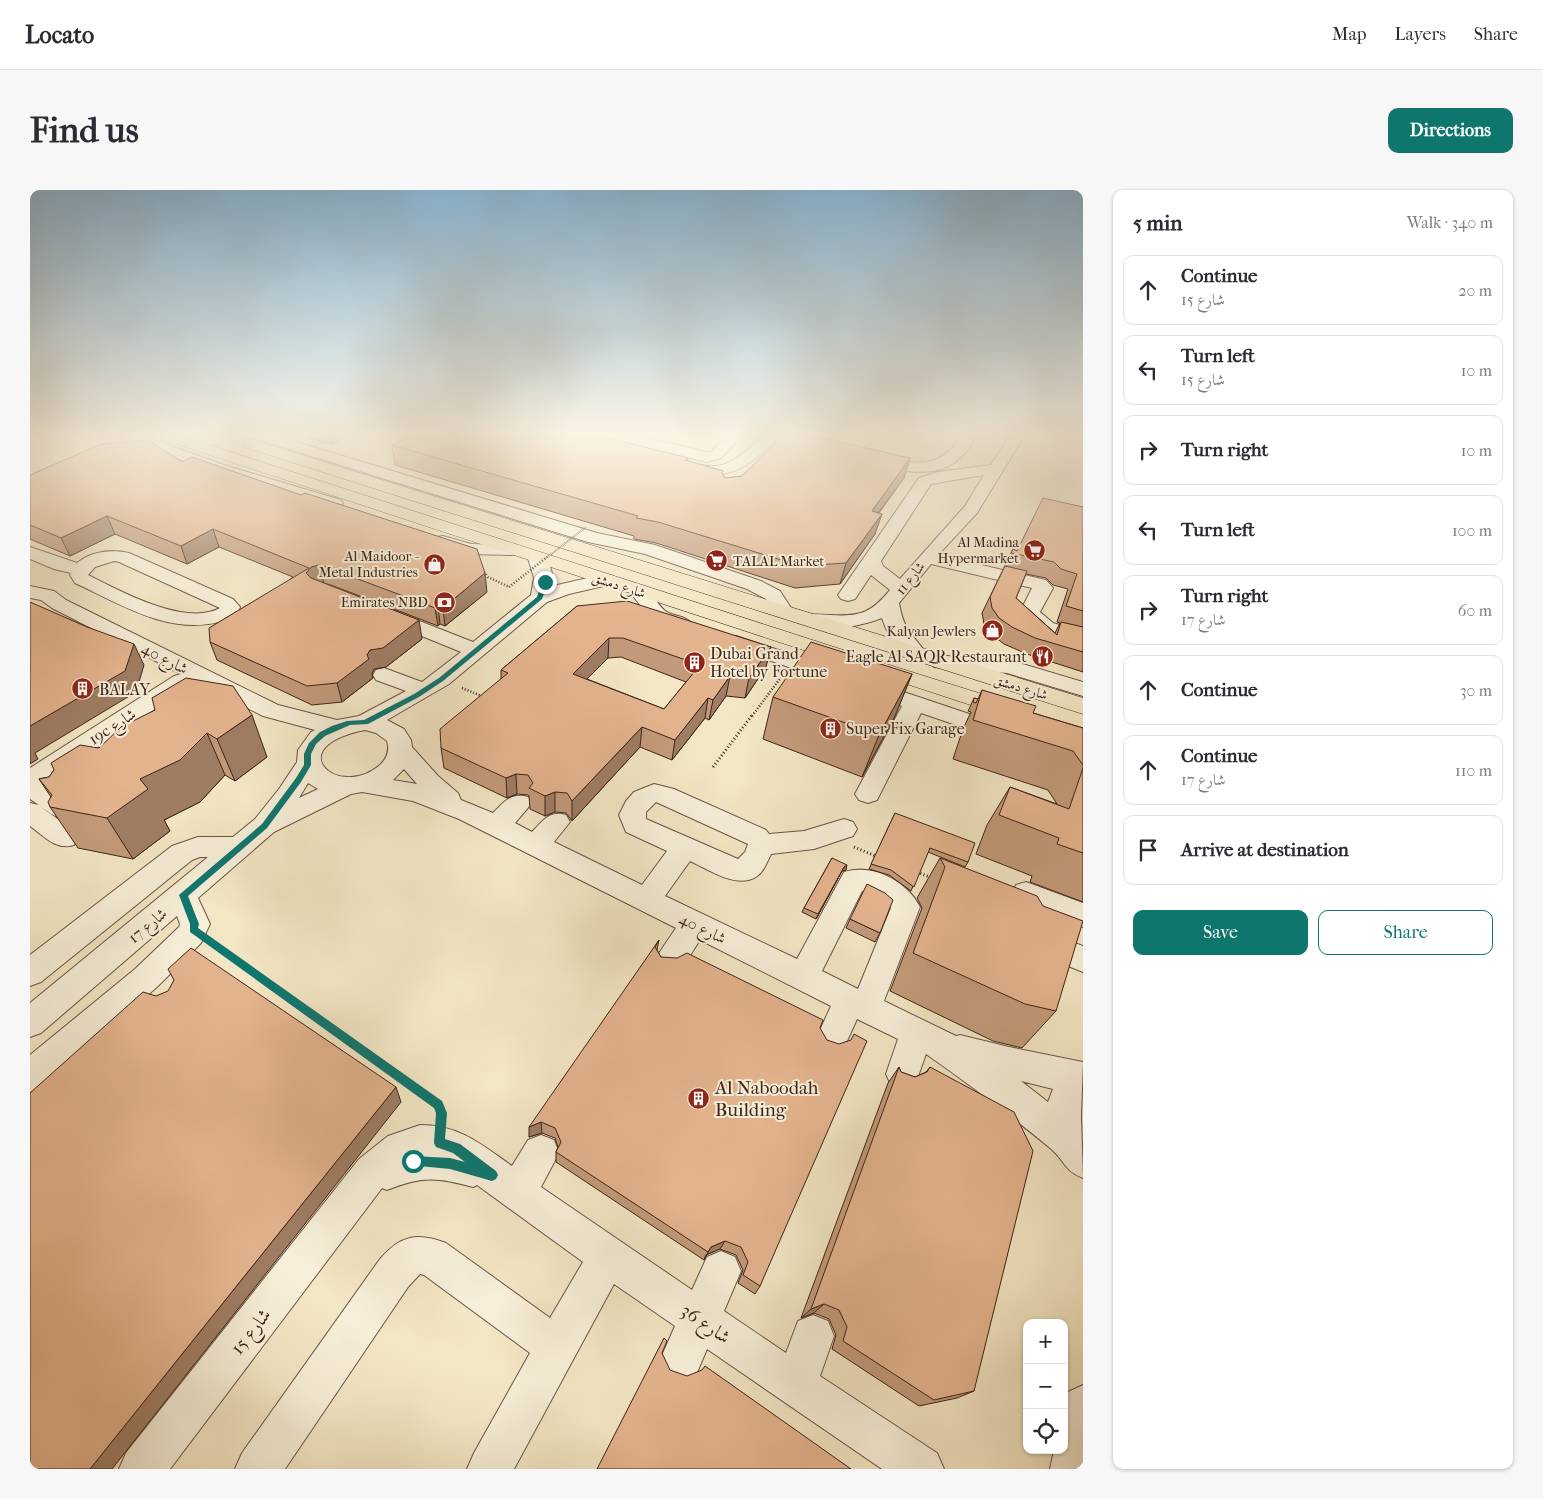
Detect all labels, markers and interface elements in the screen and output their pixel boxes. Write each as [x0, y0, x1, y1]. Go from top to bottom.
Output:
text: Locato [25, 21, 94, 49]
text: Map [1332, 24, 1366, 45]
text: Layers [1394, 24, 1446, 45]
text: Share [1474, 24, 1518, 45]
button: Directions [1388, 108, 1513, 153]
text: Find us [30, 110, 139, 151]
text: 5 min [1133, 211, 1182, 235]
text: Walk · 340 m [1407, 213, 1493, 232]
text: Continue [1181, 265, 1257, 287]
icon: ahead [1134, 276, 1162, 304]
text: 20 m [1458, 281, 1492, 300]
text: شارع 15 [1181, 290, 1225, 309]
text: Turn left [1181, 345, 1255, 367]
icon: left [1134, 356, 1162, 384]
text: 10 m [1461, 361, 1492, 380]
text: شارع 15 [1181, 370, 1225, 389]
icon: right [1134, 436, 1162, 464]
text: Turn right [1181, 439, 1268, 461]
text: 10 m [1461, 441, 1492, 460]
icon: left [1134, 516, 1162, 544]
text: Turn left [1181, 519, 1255, 541]
text: 100 m [1452, 521, 1492, 540]
place label: Al Madina Hypermarket [937, 534, 1020, 567]
supermarket icon: Al Madina Hypermarket [1023, 538, 1047, 562]
place label: Al Maidoor - Metal Industries [319, 548, 420, 581]
supermarket icon: TALAL Market [705, 549, 729, 573]
shop icon: Al Maidoor - Metal Industries [422, 552, 446, 576]
place label: TALAL Market [733, 553, 824, 570]
street label: شارع 11 [892, 558, 931, 600]
street label: شارع دمشق [589, 569, 648, 605]
route end [534, 571, 557, 594]
text: Turn right [1181, 585, 1268, 607]
bank icon: Emirates NBD [432, 590, 456, 614]
place label: Emirates NBD [341, 594, 428, 611]
icon: right [1134, 596, 1162, 624]
text: 60 m [1458, 601, 1492, 620]
text: شارع 17 [1181, 610, 1226, 629]
shop icon: Kalyan Jewlers [980, 619, 1004, 643]
place label: Kalyan Jewlers [887, 623, 976, 640]
street label: شارع 40 [137, 639, 191, 682]
place label: Dubai Grand Hotel by Fortune [710, 644, 827, 681]
restaurant icon: Eagle Al SAQR Restaurant [1031, 644, 1055, 668]
place label: Eagle Al SAQR Restaurant [846, 647, 1027, 666]
building icon: Dubai Grand Hotel by Fortune [682, 650, 706, 674]
street label: شارع دمشق [991, 671, 1050, 707]
icon: ahead [1134, 676, 1162, 704]
building icon: BALAY [71, 677, 95, 701]
text: Continue [1181, 679, 1257, 701]
place label: BALAY [99, 680, 152, 699]
text: 30 m [1460, 681, 1492, 700]
street label: 19c شارع [85, 704, 142, 752]
building icon: Super Fix Garage [818, 716, 842, 740]
place label: Super Fix Garage [846, 719, 965, 738]
text: Continue [1181, 745, 1257, 767]
icon: ahead [1134, 756, 1162, 784]
text: 110 m [1455, 761, 1492, 780]
text: شارع 17 [1181, 770, 1226, 789]
icon: arrive [1134, 836, 1162, 864]
text: Arrive at destination [1181, 839, 1349, 861]
street label: شارع 17 [124, 904, 173, 950]
street label: شارع 40 [675, 909, 729, 951]
button: Save [1133, 910, 1308, 955]
button: Share [1318, 910, 1493, 955]
place label: Al Naboodah Building [714, 1077, 819, 1121]
building icon: Al Naboodah Building [687, 1086, 711, 1110]
route start [402, 1150, 425, 1173]
street label: شارع 36 [674, 1299, 734, 1352]
street label: شارع 15 [226, 1304, 279, 1361]
map controls [1023, 1319, 1068, 1454]
button: + [1023, 1319, 1068, 1364]
button: − [1023, 1364, 1068, 1409]
button: locate [1023, 1409, 1068, 1454]

